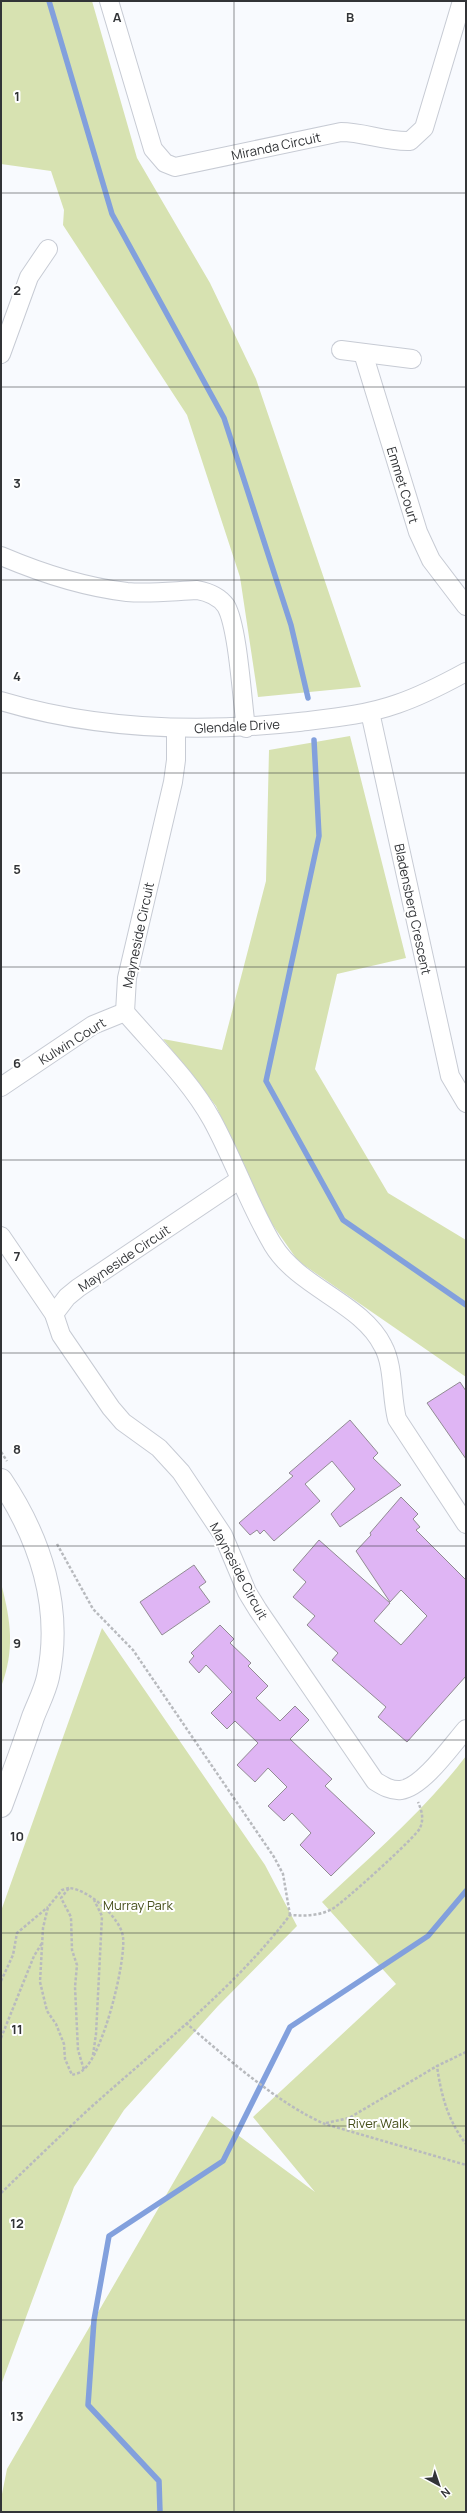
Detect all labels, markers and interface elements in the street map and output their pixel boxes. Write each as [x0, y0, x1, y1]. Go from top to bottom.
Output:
text: A [113, 8, 122, 26]
text: B [346, 8, 354, 26]
text: 1 [14, 87, 20, 105]
street label: Miranda Circuit [230, 128, 322, 164]
text: 2 [13, 281, 21, 299]
street label: Emmet Court [383, 444, 423, 526]
text: 3 [13, 474, 21, 492]
text: 4 [13, 667, 21, 685]
street label: Glendale Drive [194, 715, 281, 737]
street label: Bladensberg Crescent [390, 842, 436, 976]
text: 5 [13, 860, 21, 878]
street label: Mayneside Circuit [118, 880, 158, 990]
street label: Kulwin Court [35, 1013, 109, 1069]
text: 6 [13, 1054, 21, 1072]
street label: Mayneside Circuit [74, 1220, 174, 1296]
text: 7 [14, 1247, 21, 1265]
text: 8 [13, 1440, 21, 1458]
street label: Mayneside Circuit [206, 1519, 272, 1623]
text: 9 [13, 1634, 21, 1652]
text: 10 [10, 1827, 24, 1845]
park label: Murray Park [103, 1896, 174, 1914]
text: 11 [11, 2020, 23, 2038]
park label: River Walk [348, 2114, 409, 2132]
text: 12 [10, 2214, 24, 2232]
text: 13 [10, 2407, 24, 2425]
north arrow [419, 2465, 459, 2505]
text: N [438, 2485, 454, 2501]

